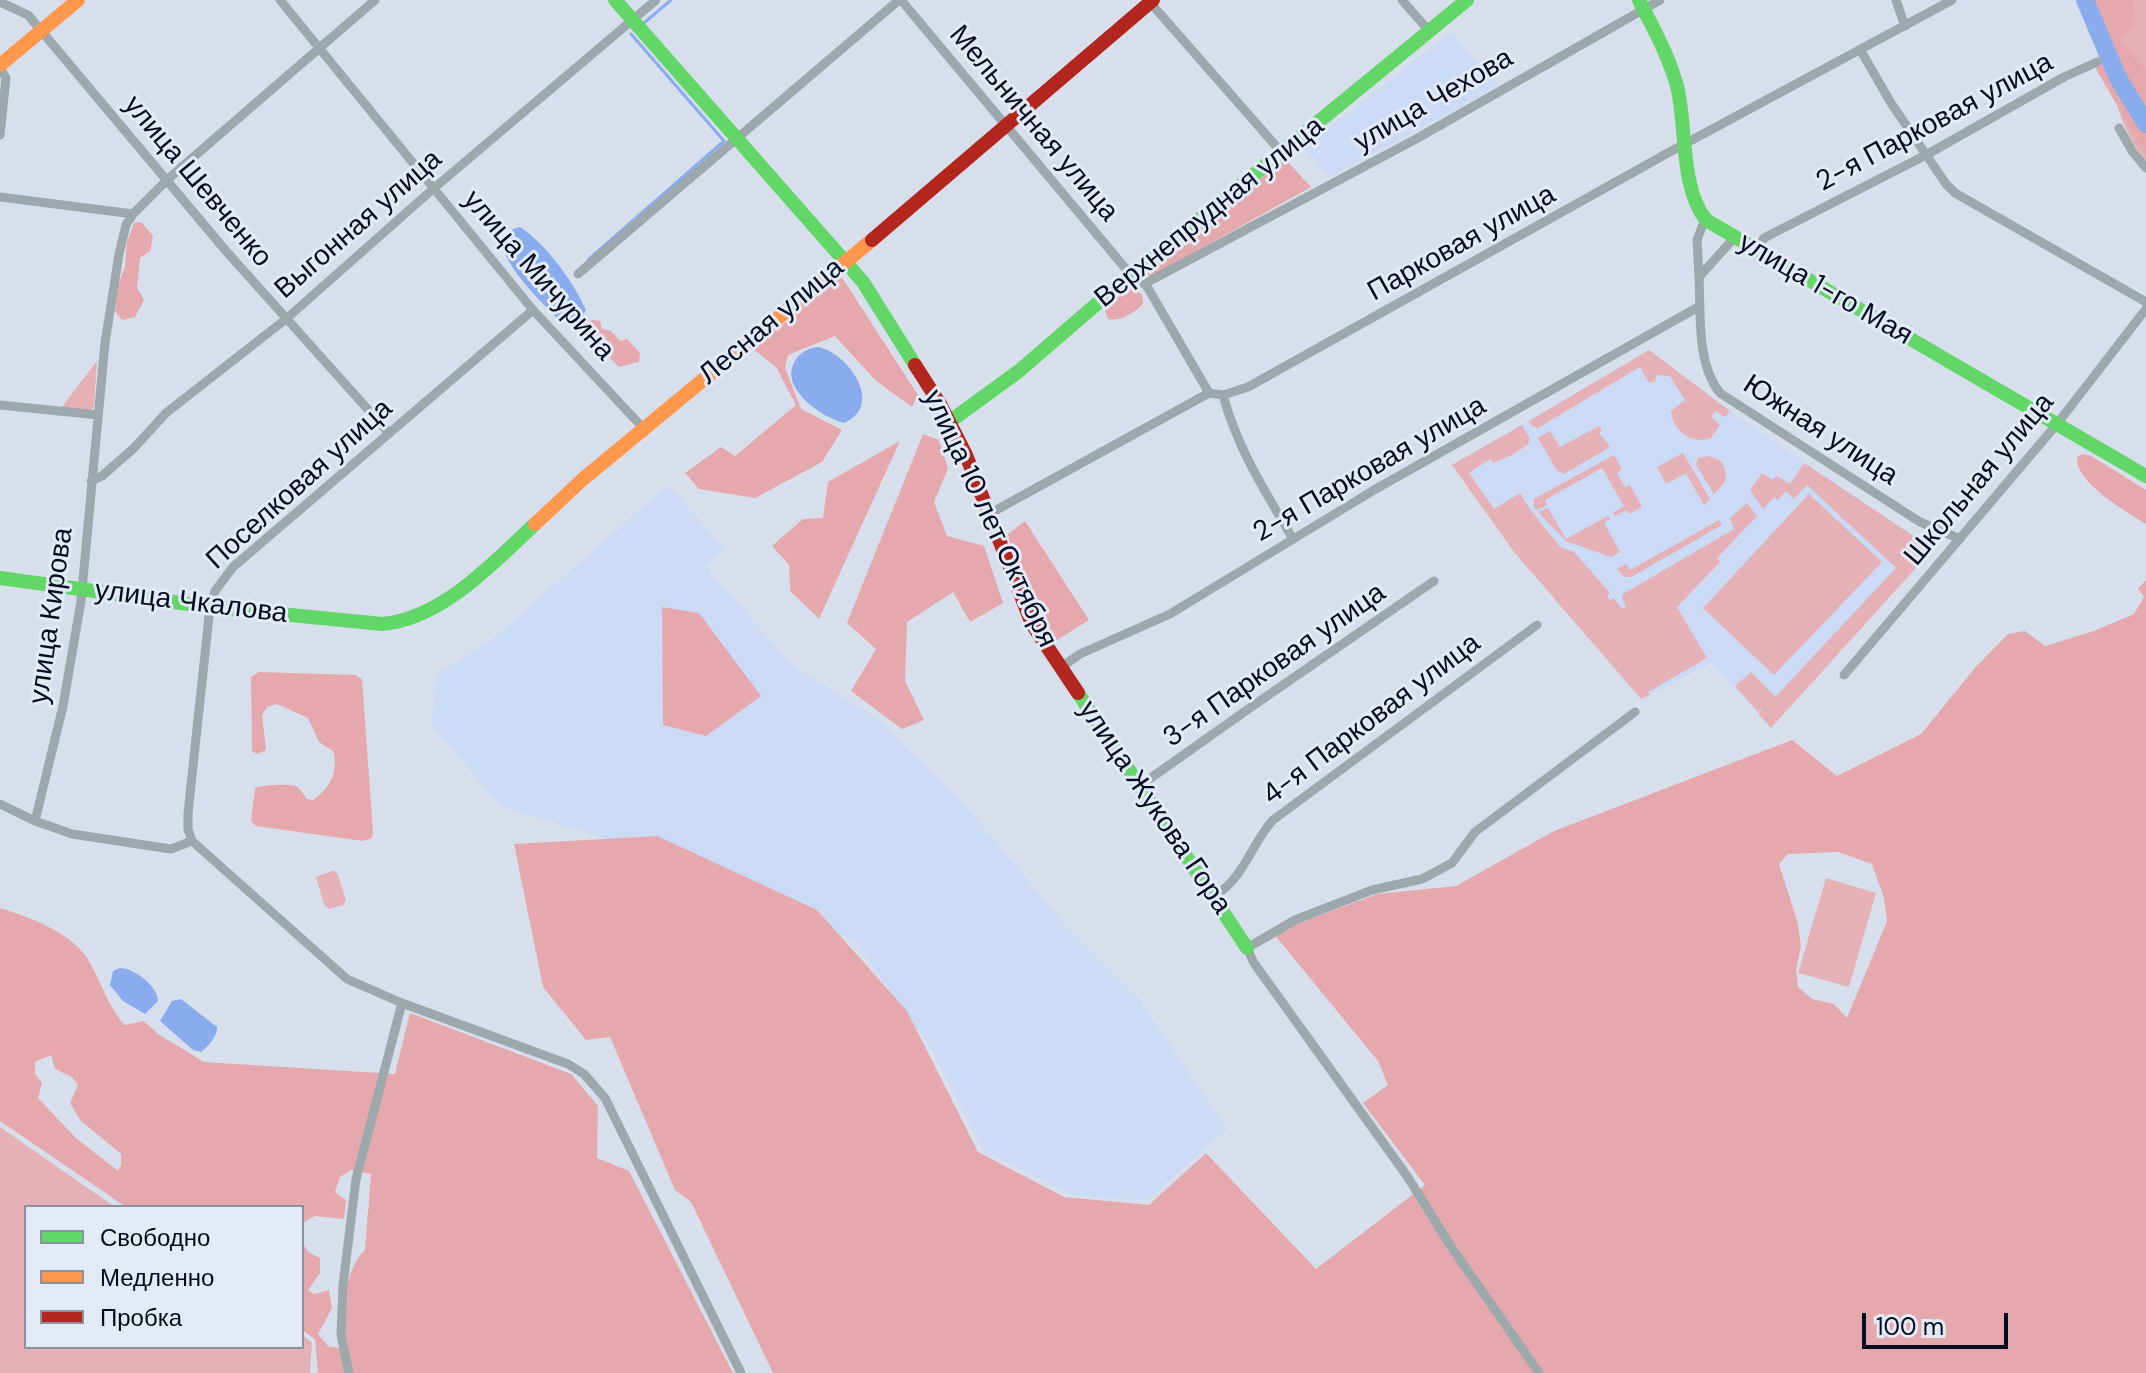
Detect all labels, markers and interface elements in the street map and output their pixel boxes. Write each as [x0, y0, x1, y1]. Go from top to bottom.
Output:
street label: Мельничная улица [941, 19, 1125, 229]
street label: улица Чехова [1349, 42, 1519, 160]
street label: 2-я Парковая улица [1811, 46, 2059, 200]
street label: улица Шевченко [116, 90, 278, 274]
street label: Верхнепрудная улица [1089, 110, 1331, 316]
street label: Выгонная улица [269, 143, 449, 307]
street label: Парковая улица [1362, 179, 1562, 309]
street label: улица Мичурина [455, 184, 621, 368]
street label: улица 1-го Мая [1732, 227, 1918, 353]
street label: Лесная улица [693, 252, 851, 392]
street label: Южная улица [1736, 369, 1904, 493]
street label: улица 10 лет Октября [915, 385, 1063, 653]
street label: Школьная улица [1898, 387, 2062, 573]
street label: 2-я Парковая улица [1248, 390, 1492, 550]
street label: Поселковая улица [200, 393, 400, 577]
street label: улица Кирова [23, 526, 81, 706]
street label: улица Чкалова [93, 575, 289, 631]
street label: 3-я Парковая улица [1157, 577, 1393, 755]
street label: 4-я Парковая улица [1257, 627, 1487, 813]
street label: улица Жукова Гора [1070, 695, 1238, 921]
legend [24, 1205, 304, 1349]
text: Свободно [100, 1222, 210, 1253]
text: Медленно [100, 1262, 214, 1293]
scale bar [1866, 1297, 2012, 1347]
text: Пробка [100, 1302, 182, 1333]
text: 100 m [1876, 1311, 1944, 1342]

